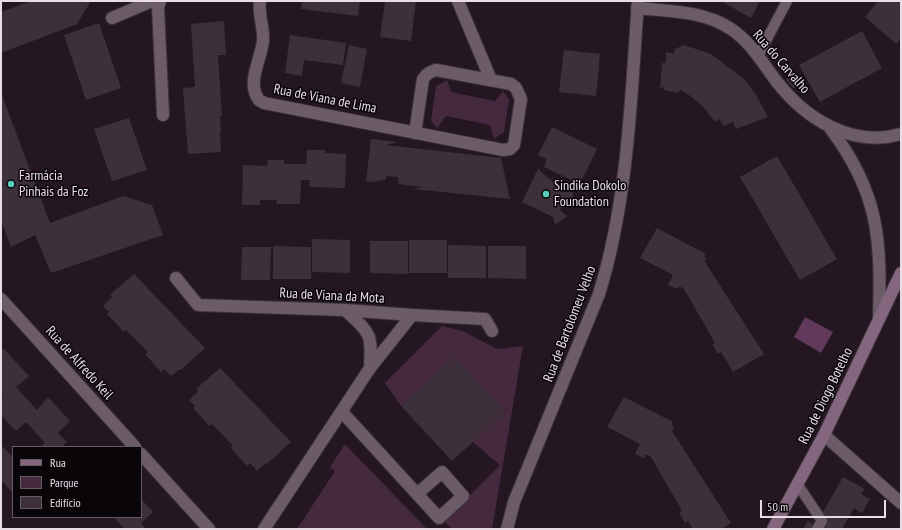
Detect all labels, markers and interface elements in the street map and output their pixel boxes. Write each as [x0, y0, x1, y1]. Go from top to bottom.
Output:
street label: Rua do Carvalho [749, 27, 813, 97]
street label: Rua de Viana de Lima [272, 81, 378, 117]
place label: Farmácia Pinhais da Foz [19, 168, 88, 200]
place label: Sindika Dokolo Foundation [554, 178, 626, 210]
marker: Farmácia Pinhais da Foz [6, 179, 16, 189]
marker: Sindika Dokolo Foundation [541, 189, 551, 199]
street label: Rua de Bartolomeu Velho [540, 264, 600, 384]
street label: Rua de Viana da Mota [279, 285, 385, 307]
street label: Rua de Alfredo Keil [42, 323, 116, 403]
street label: Rua de Diogo Botelho [795, 345, 857, 447]
legend [12, 446, 142, 518]
text: Rua [50, 455, 66, 470]
text: Parque [50, 475, 79, 490]
scale bar [762, 492, 888, 518]
text: Edifício [50, 495, 81, 510]
text: 50 m [767, 499, 788, 514]

